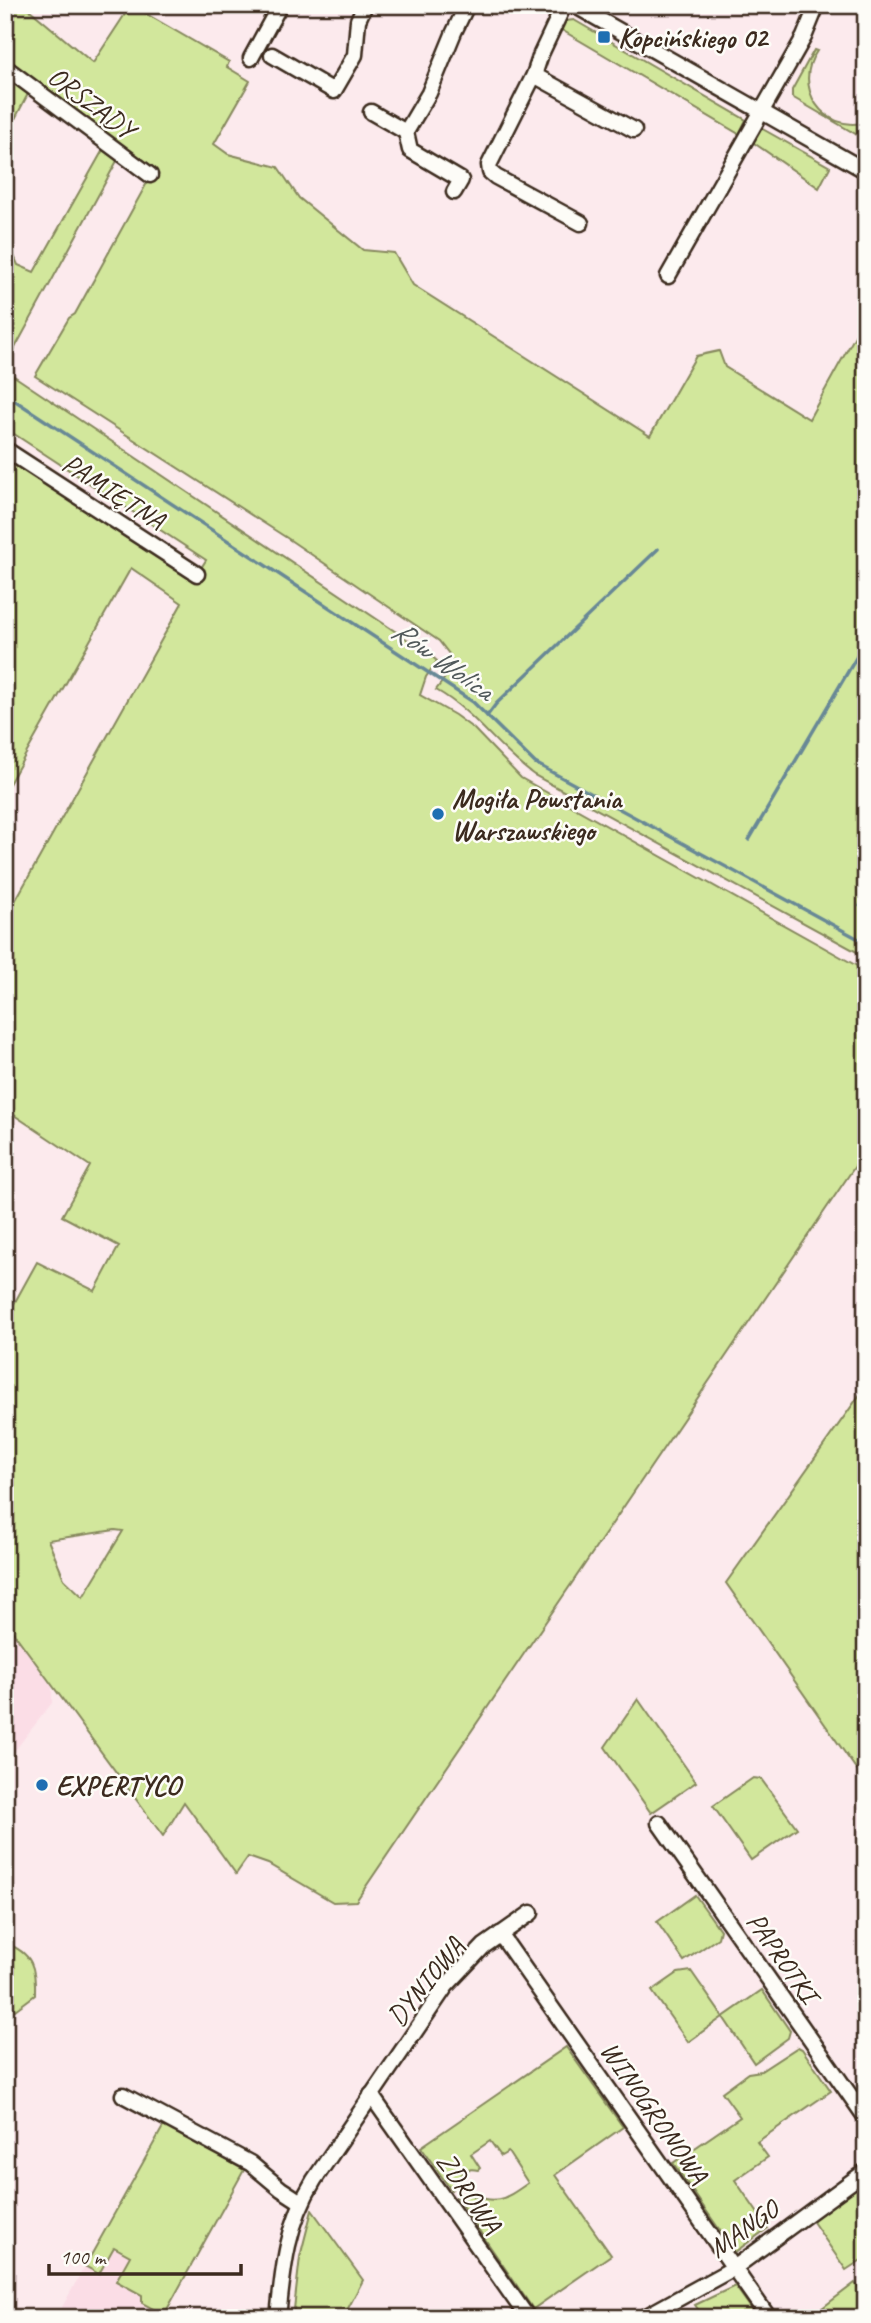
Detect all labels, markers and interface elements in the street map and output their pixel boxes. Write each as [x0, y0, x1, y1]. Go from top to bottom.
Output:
place label: Kopcińskiego 02 [618, 20, 770, 55]
marker: Kopcińskiego 02 [596, 29, 612, 45]
street label: ORSZADY [41, 58, 145, 149]
street label: PAMIĘTNA [56, 445, 173, 538]
water label: Rów Wolica [385, 611, 504, 711]
place label: Mogiła Powstania Warszawskiego [452, 781, 624, 848]
marker: Mogiła Powstania Warszawskiego [430, 806, 446, 822]
place label: EXPERTYCO [56, 1768, 184, 1803]
marker: EXPERTYCO [34, 1777, 50, 1793]
street label: PAPROTKI [739, 1905, 830, 2014]
street label: DYNIOWA [379, 1929, 472, 2033]
street label: WINOGRONOWA [593, 2034, 717, 2191]
street label: ZDROWA [429, 2145, 511, 2241]
street label: MANGO [701, 2190, 788, 2265]
scale bar [49, 2232, 242, 2276]
text: 100 m [60, 2244, 107, 2270]

